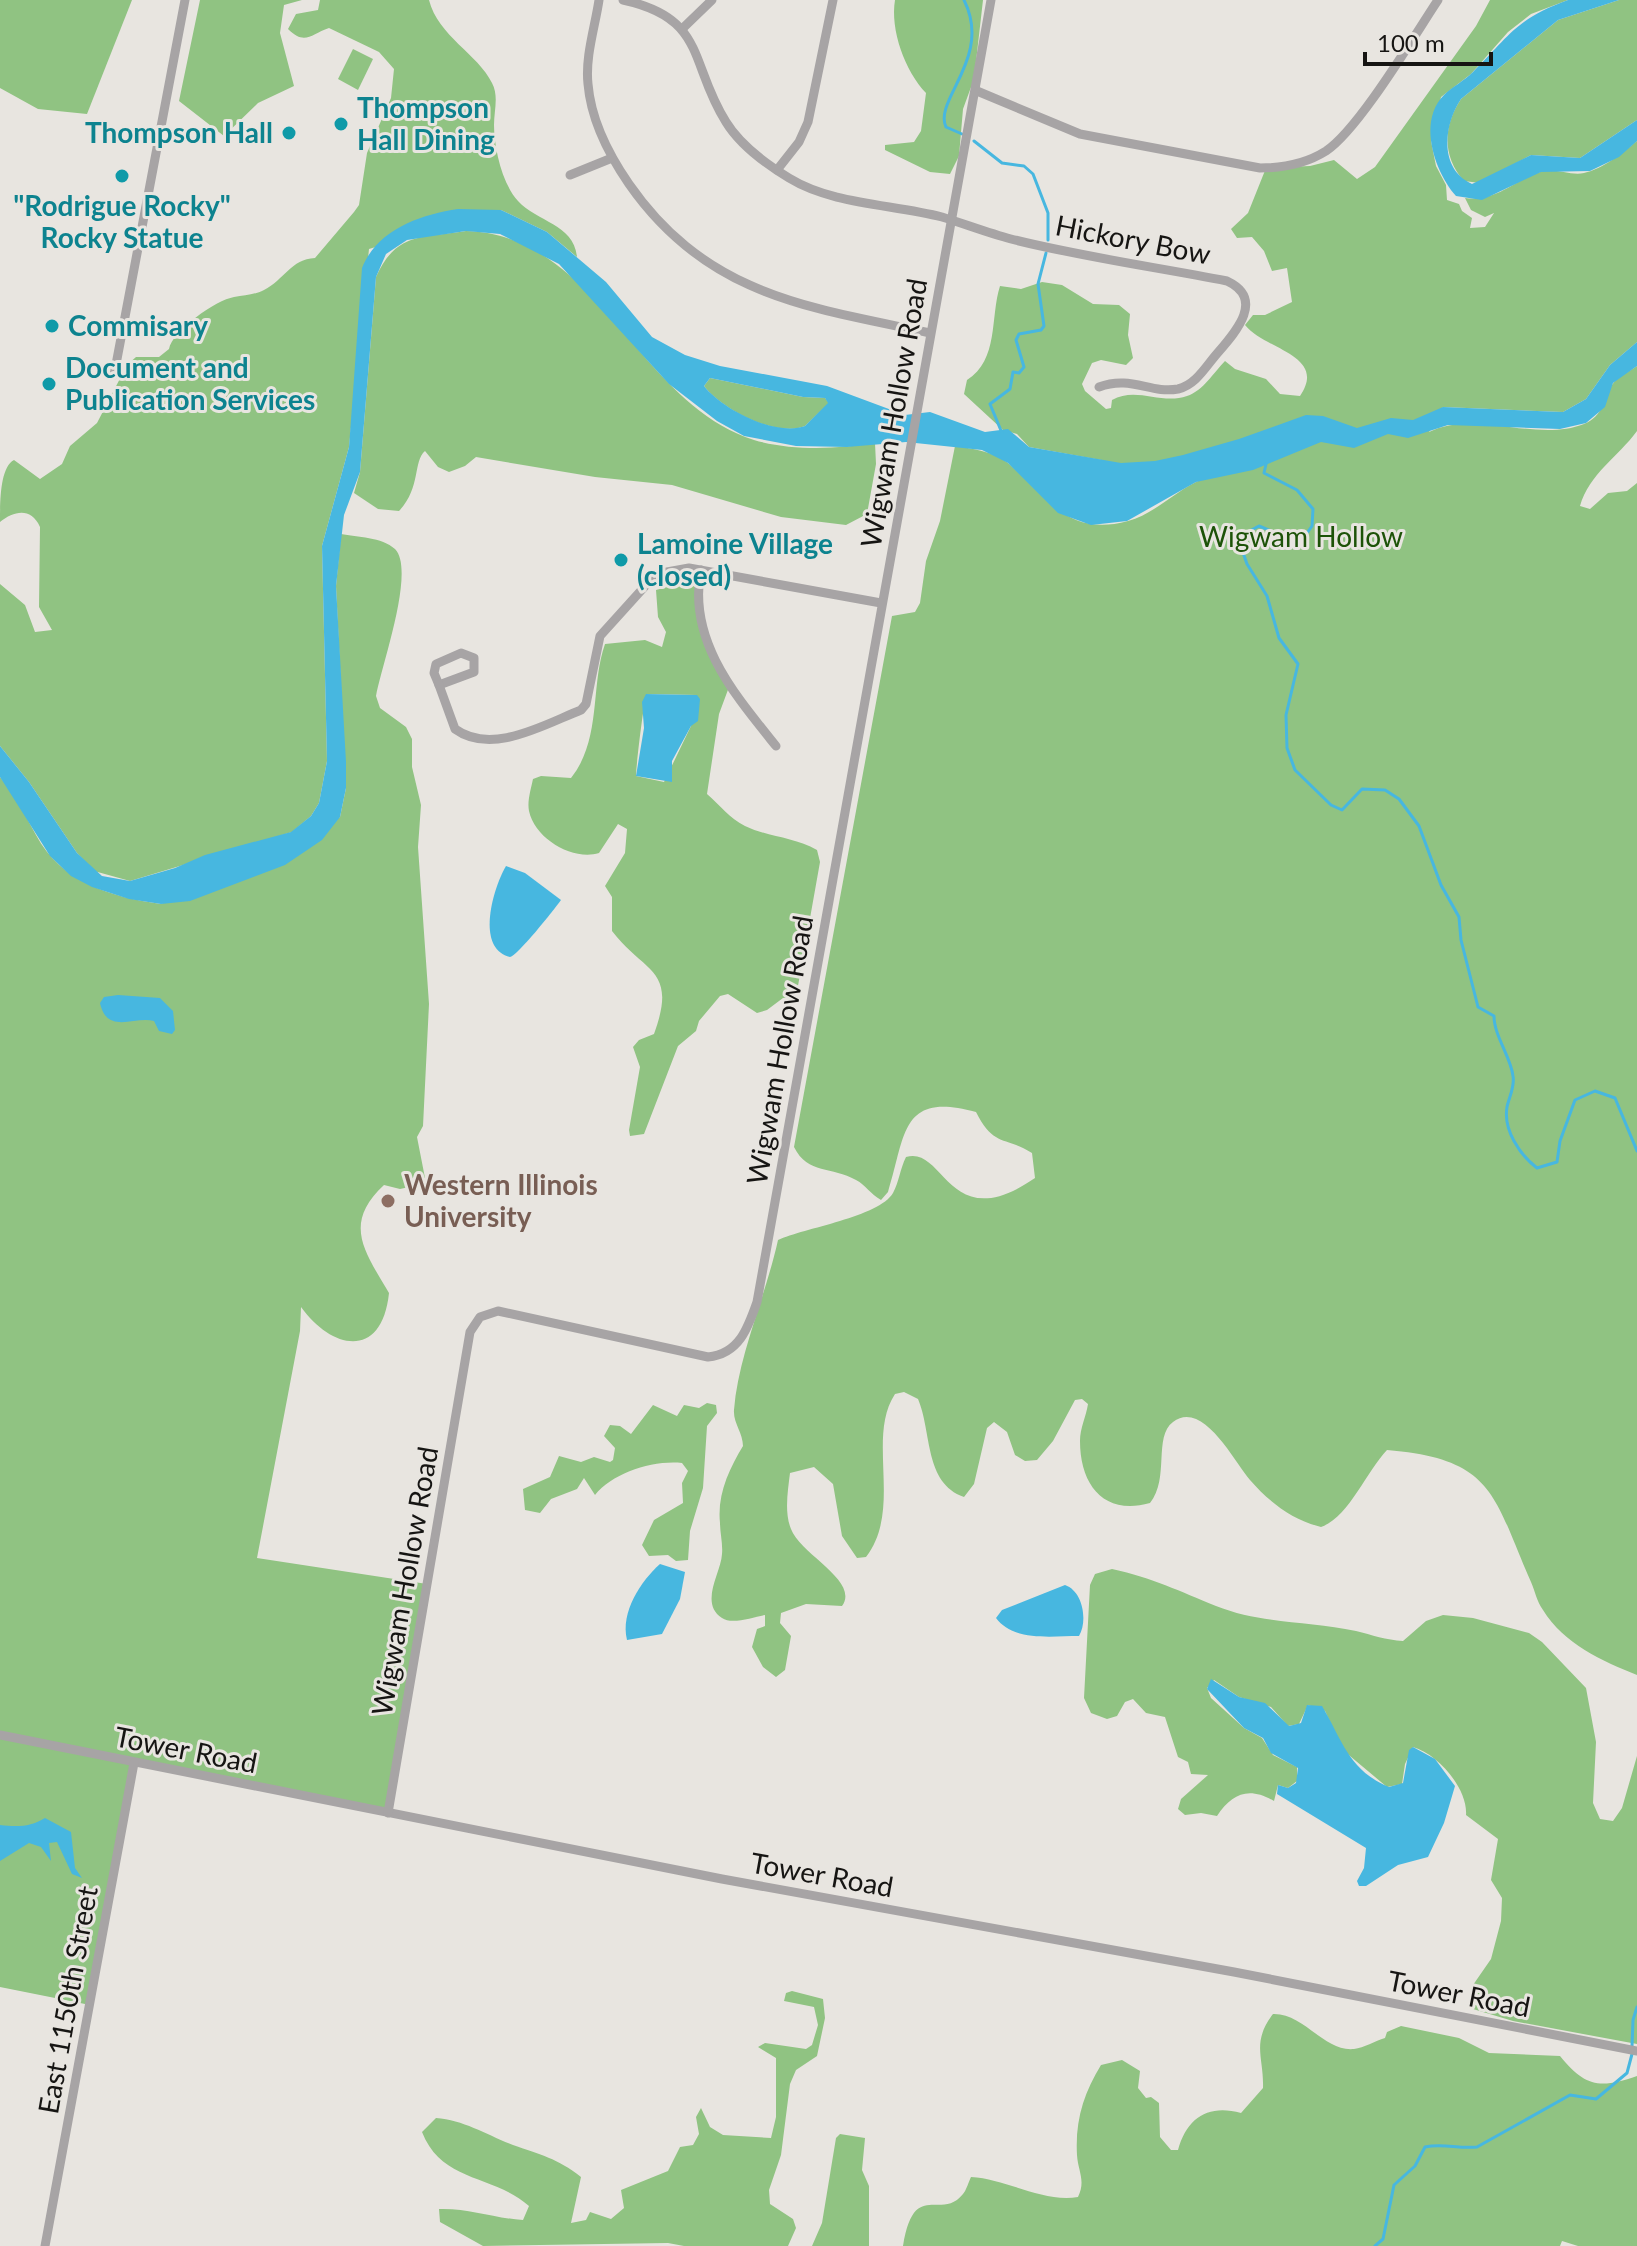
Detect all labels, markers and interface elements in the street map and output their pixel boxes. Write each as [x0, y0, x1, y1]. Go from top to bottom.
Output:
scale bar [1365, 16, 1491, 66]
text: 100 m [1377, 28, 1445, 57]
place label: Thompson Hall Dining [357, 90, 495, 156]
place label: Thompson Hall [85, 115, 273, 149]
marker: Thompson Hall Dining [332, 115, 350, 133]
marker: Thompson Hall [280, 124, 298, 142]
marker: "Rodrigue Rocky" Rocky Statue [113, 167, 131, 185]
place label: "Rodrigue Rocky" Rocky Statue [13, 188, 231, 254]
street label: Hickory Bow [1053, 207, 1214, 271]
street label: Wigwam Hollow Road [853, 276, 933, 550]
place label: Commisary [68, 308, 208, 342]
marker: Commisary [43, 317, 61, 335]
place label: Document and Publication Services [65, 350, 315, 416]
marker: Document and Publication Services [40, 375, 58, 393]
park label: Wigwam Hollow [1199, 519, 1403, 553]
place label: Lamoine Village (closed) [637, 526, 833, 592]
marker: Lamoine Village (closed) [612, 551, 630, 569]
street label: Wigwam Hollow Road [739, 913, 819, 1187]
place label: Western Illinois University [404, 1167, 598, 1233]
marker: Western Illinois University [379, 1192, 397, 1210]
street label: Wigwam Hollow Road [364, 1444, 444, 1718]
street label: Tower Road [112, 1719, 260, 1779]
street label: Tower Road [748, 1845, 896, 1903]
street label: East 1150th Street [30, 1883, 104, 2116]
street label: Tower Road [1385, 1963, 1533, 2023]

